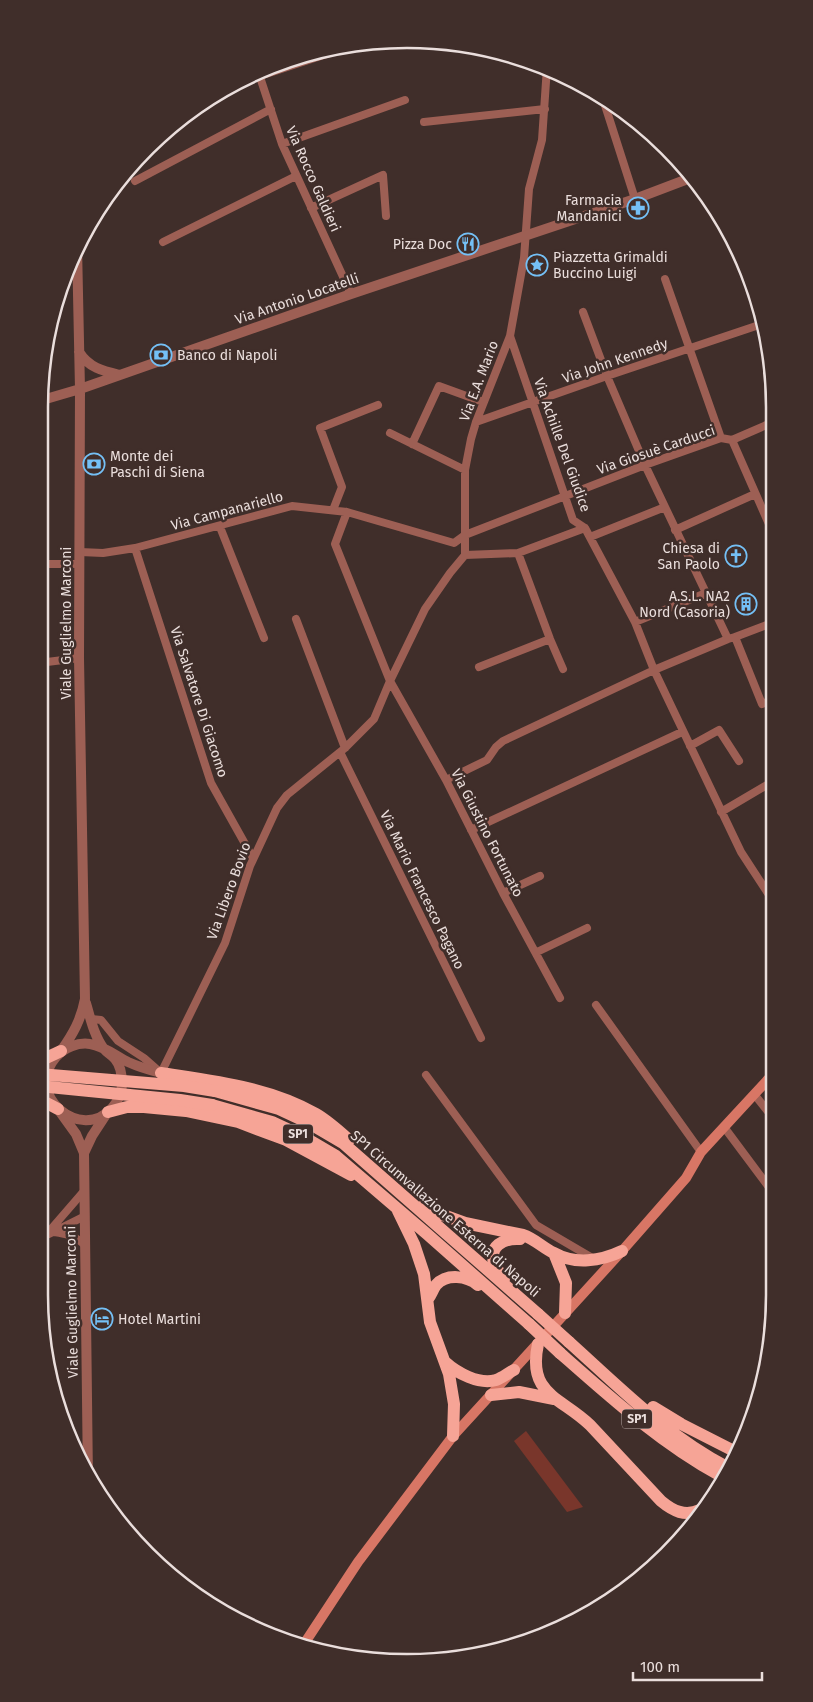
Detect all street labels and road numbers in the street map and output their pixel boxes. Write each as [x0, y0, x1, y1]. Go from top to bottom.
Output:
street label: Via Rocco Galdieri [282, 124, 344, 234]
street label: Via Antonio Locatelli [233, 270, 361, 328]
street label: Via John Kennedy [560, 335, 670, 387]
street label: Via E.A. Mario [456, 338, 502, 424]
street label: Via Achille Del Giudice [530, 376, 594, 514]
street label: Via Giosuè Carducci [595, 422, 717, 478]
street label: Via Campanariello [169, 488, 285, 534]
street label: Viale Guglielmo Marconi [58, 547, 75, 699]
street label: Via Salvatore Di Giacomo [167, 624, 231, 780]
street label: Via Giustino Fortunato [447, 766, 527, 900]
street label: Via Mario Francesco Pagano [376, 808, 468, 972]
street label: Via Libero Bovio [203, 840, 255, 942]
road number: SP1 [283, 1124, 313, 1144]
street label: SP1 Circumvallazione Esterna di Napoli [347, 1127, 543, 1301]
street label: Viale Guglielmo Marconi [62, 1225, 82, 1379]
road number: SP1 [622, 1410, 652, 1428]

